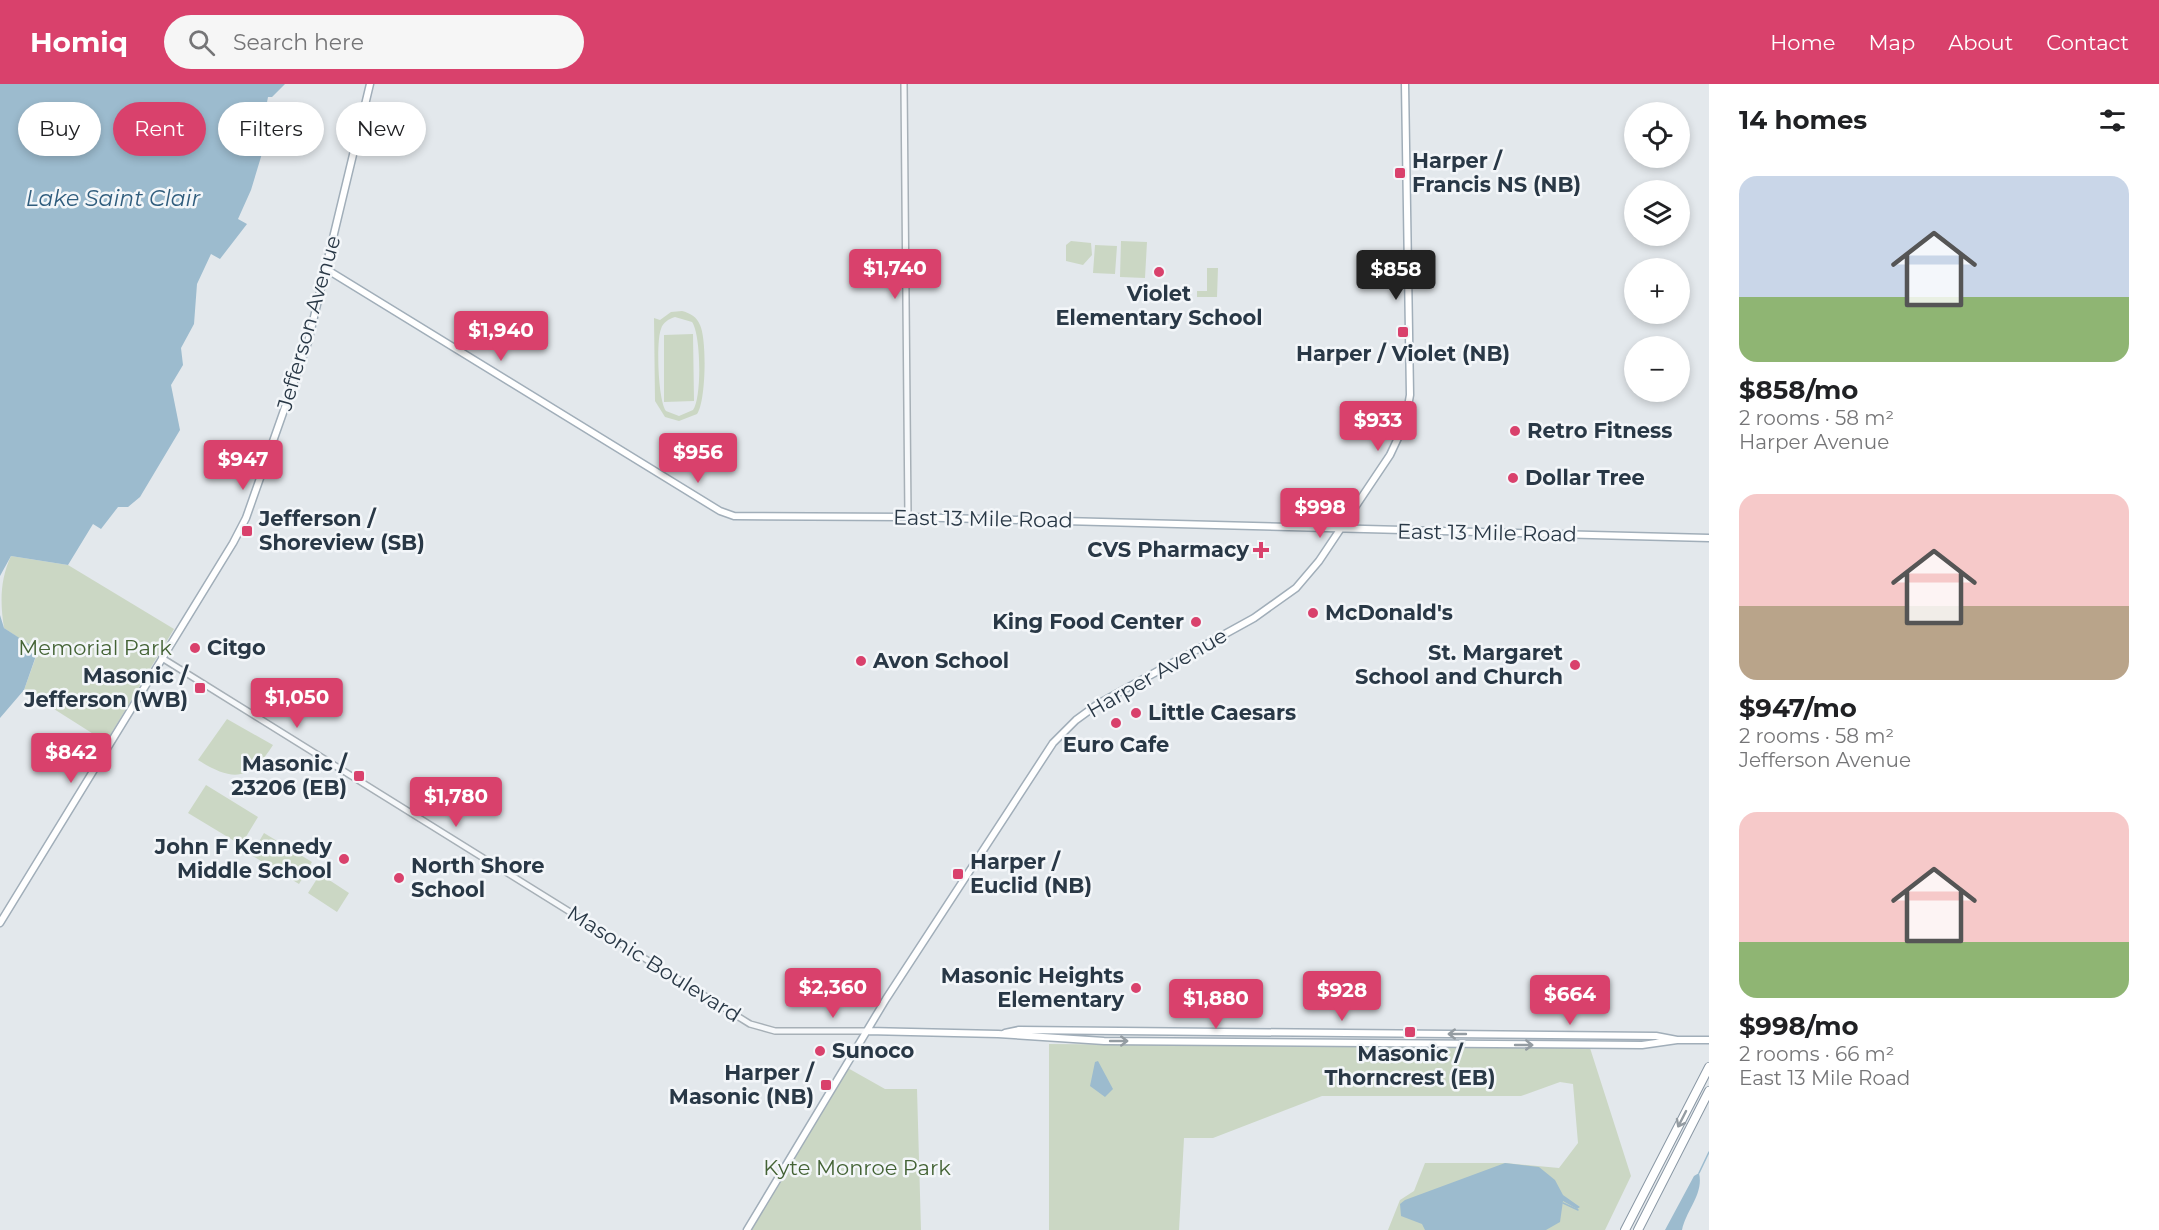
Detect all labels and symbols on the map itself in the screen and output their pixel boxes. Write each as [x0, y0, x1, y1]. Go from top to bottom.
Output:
place label: Harper / Francis NS (NB) [1412, 148, 1581, 197]
marker: Harper / Francis NS (NB) [1393, 166, 1407, 180]
water label: Lake Saint Clair [26, 185, 202, 212]
street label: Jefferson Avenue [271, 233, 345, 414]
pin: $1,740 [846, 249, 944, 300]
pin: $858 [1360, 250, 1432, 301]
marker: Violet Elementary School [1152, 265, 1166, 279]
place label: Violet Elementary School [1056, 281, 1262, 330]
pin: $1,940 [452, 311, 550, 362]
marker: Harper / Violet (NB) [1396, 325, 1410, 339]
place label: Harper / Violet (NB) [1296, 341, 1510, 366]
pin: $933 [1342, 401, 1414, 452]
place label: Retro Fitness [1527, 418, 1672, 443]
marker: Retro Fitness [1508, 424, 1522, 438]
pin: $956 [662, 433, 734, 484]
pin: $947 [207, 440, 279, 491]
place label: Dollar Tree [1525, 465, 1645, 490]
marker: Dollar Tree [1506, 471, 1520, 485]
pin: $998 [1284, 488, 1356, 539]
street label: East 13 Mile Road [893, 504, 1073, 533]
place label: Jefferson / Shoreview (SB) [258, 506, 425, 555]
street label: East 13 Mile Road [1397, 518, 1577, 547]
marker: Jefferson / Shoreview (SB) [240, 524, 254, 538]
place label: CVS Pharmacy [1087, 537, 1249, 562]
marker: CVS Pharmacy [1254, 543, 1268, 557]
place label: McDonald's [1325, 600, 1453, 625]
marker: McDonald's [1306, 606, 1320, 620]
place label: King Food Center [992, 609, 1184, 634]
marker: King Food Center [1189, 615, 1203, 629]
street label: Harper Avenue [1082, 622, 1231, 723]
park label: Memorial Park [18, 635, 172, 660]
place label: Citgo [207, 635, 266, 660]
place label: St. Margaret School and Church [1355, 640, 1563, 689]
marker: Citgo [188, 641, 202, 655]
place label: Avon School [872, 648, 1009, 673]
marker: Avon School [854, 654, 868, 668]
marker: St. Margaret School and Church [1568, 658, 1582, 672]
place label: Masonic / Jefferson (WB) [23, 663, 190, 712]
pin: $1,050 [248, 678, 346, 729]
marker: Masonic / Jefferson (WB) [193, 681, 207, 695]
place label: Little Caesars [1148, 700, 1296, 725]
marker: Little Caesars [1129, 706, 1143, 720]
marker: Euro Cafe [1109, 716, 1123, 730]
place label: Euro Cafe [1063, 732, 1169, 757]
pin: $842 [35, 733, 107, 784]
place label: Masonic / 23206 (EB) [231, 751, 349, 800]
marker: Masonic / 23206 (EB) [352, 769, 366, 783]
pin: $1,780 [407, 777, 505, 828]
place label: John F Kennedy Middle School [154, 834, 332, 883]
place label: Harper / Euclid (NB) [970, 849, 1092, 898]
marker: John F Kennedy Middle School [337, 852, 351, 866]
place label: North Shore School [411, 853, 545, 902]
marker: Harper / Euclid (NB) [951, 867, 965, 881]
marker: North Shore School [392, 871, 406, 885]
street label: Masonic Boulevard [563, 900, 746, 1027]
place label: Masonic Heights Elementary [941, 963, 1124, 1012]
pin: $2,360 [784, 968, 882, 1019]
pin: $928 [1306, 971, 1378, 1022]
pin: $664 [1534, 975, 1606, 1026]
pin: $1,880 [1167, 979, 1265, 1030]
marker: Masonic Heights Elementary [1129, 981, 1143, 995]
marker: Masonic / Thorncrest (EB) [1403, 1025, 1417, 1039]
one-way arrow [1447, 1028, 1467, 1040]
one-way arrow [1109, 1035, 1129, 1047]
place label: Sunoco [832, 1038, 914, 1063]
one-way arrow [1514, 1039, 1534, 1051]
place label: Masonic / Thorncrest (EB) [1325, 1041, 1495, 1090]
marker: Sunoco [813, 1044, 827, 1058]
place label: Harper / Masonic (NB) [669, 1060, 816, 1109]
marker: Harper / Masonic (NB) [819, 1078, 833, 1092]
one-way arrow [1676, 1109, 1687, 1127]
park label: Kyte Monroe Park [763, 1155, 951, 1180]

